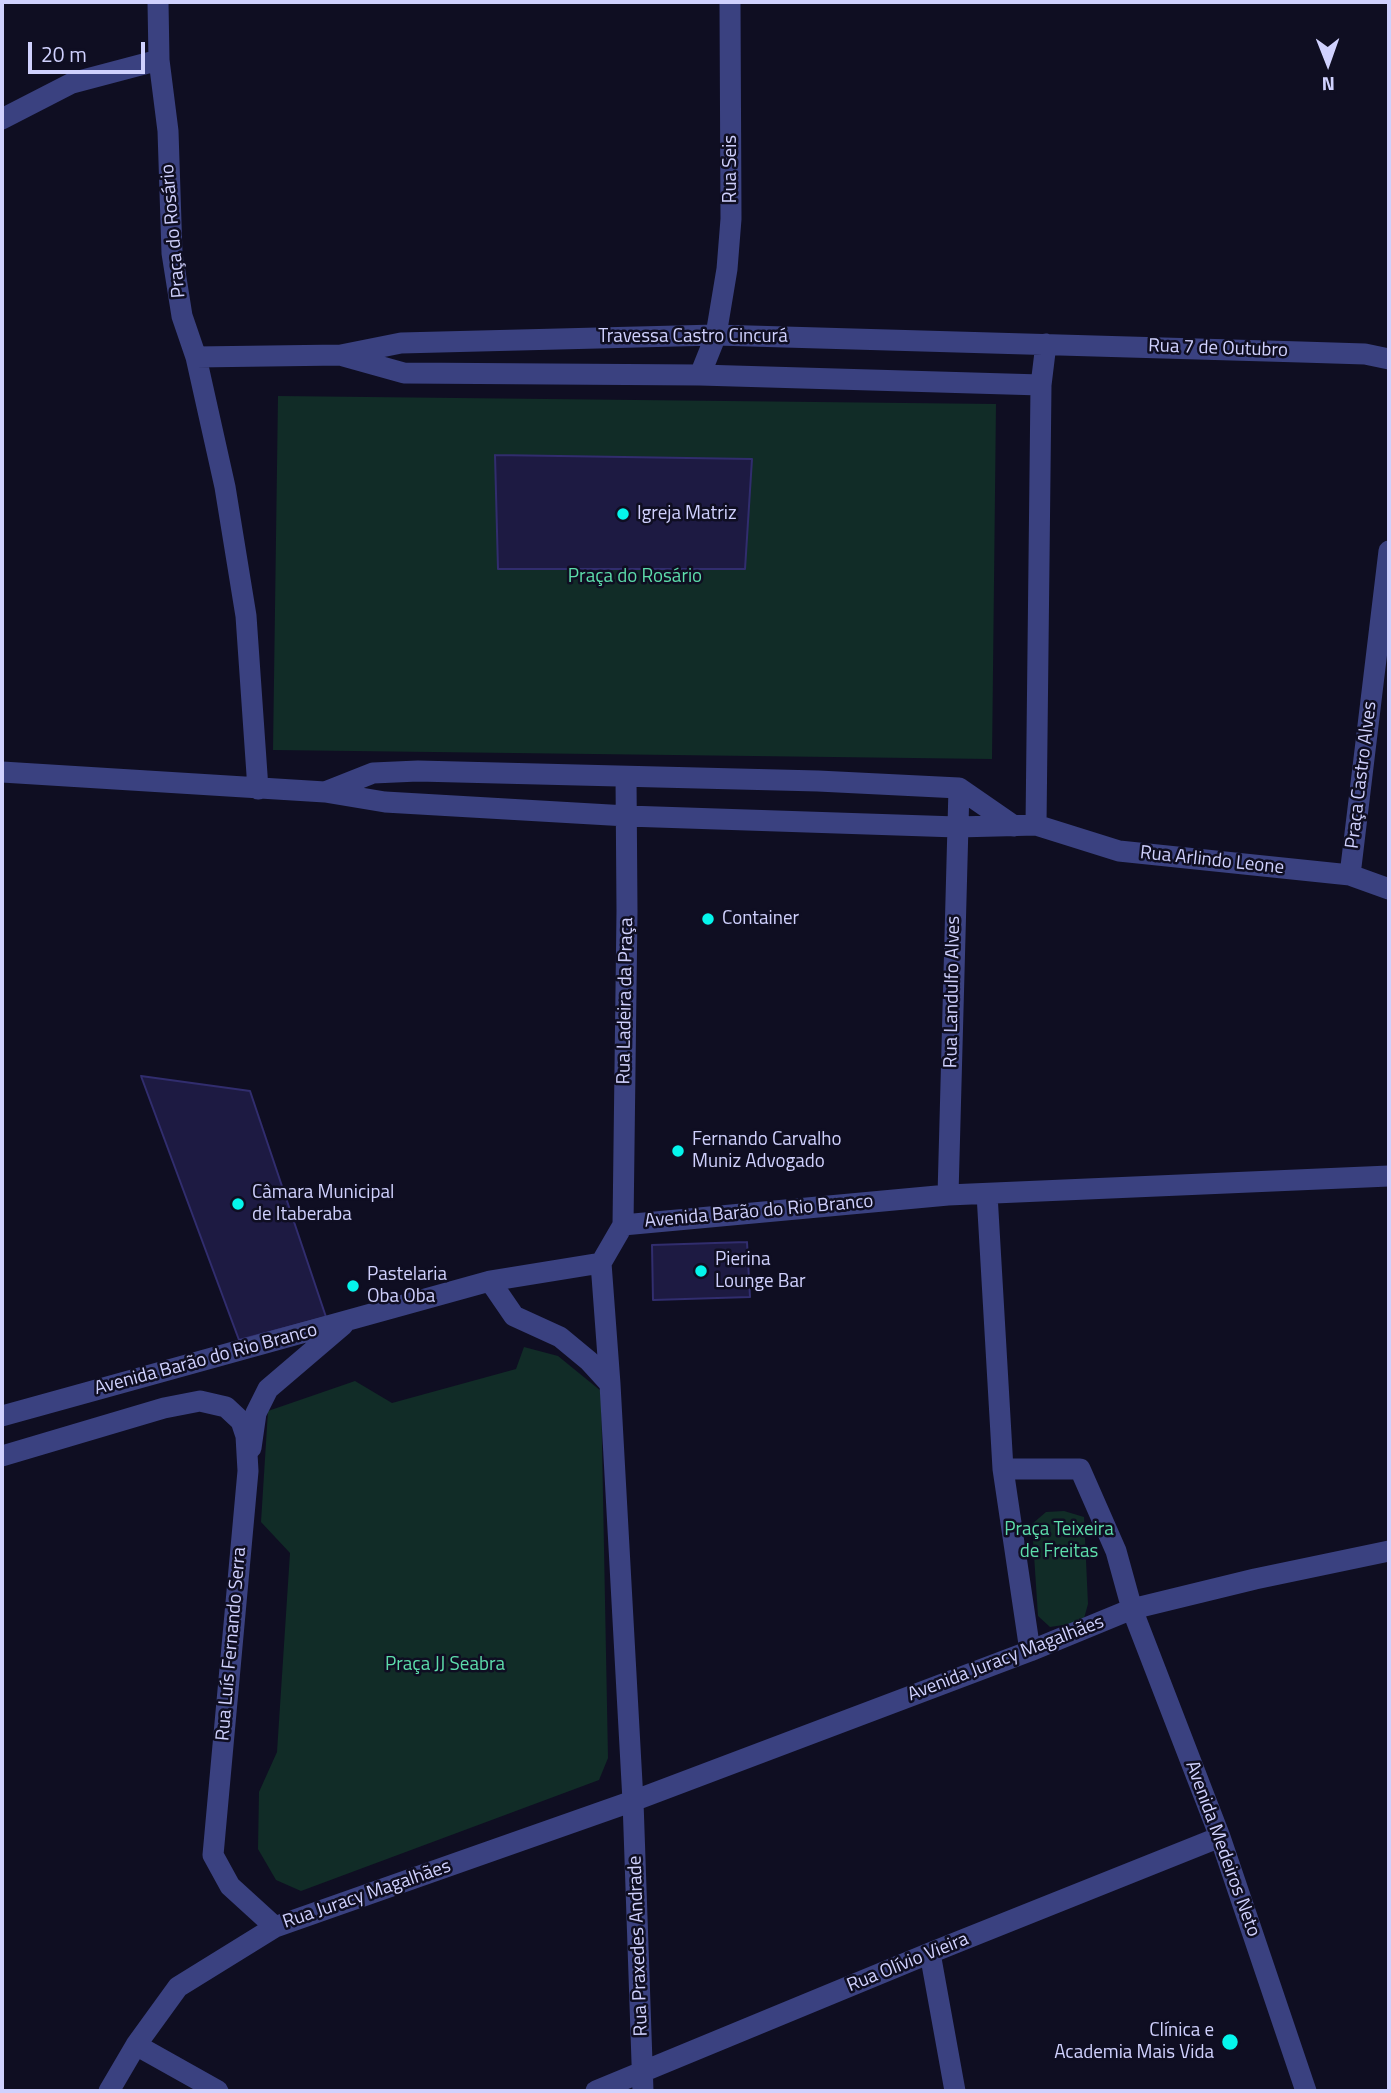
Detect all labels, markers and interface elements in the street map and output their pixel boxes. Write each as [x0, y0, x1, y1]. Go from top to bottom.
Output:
scale bar [32, 28, 149, 72]
north arrow [1293, 28, 1363, 98]
text: 20 m [41, 38, 87, 70]
text: N [1322, 70, 1335, 99]
street label: Rua Seis [720, 135, 742, 203]
street label: Praça do Rosário [157, 163, 191, 299]
street label: Travessa Castro Cincurá [598, 326, 788, 348]
street label: Rua 7 de Outubro [1148, 335, 1288, 363]
place label: Igreja Matriz [637, 503, 737, 525]
marker: Igreja Matriz [615, 506, 631, 522]
park label: Praça do Rosário [568, 566, 702, 588]
street label: Praça Castro Alves [1342, 700, 1382, 850]
street label: Rua Arlindo Leone [1139, 842, 1285, 880]
place label: Container [722, 908, 799, 930]
marker: Container [700, 911, 716, 927]
street label: Rua Landulfo Alves [940, 916, 966, 1068]
street label: Rua Ladeira da Praça [613, 917, 639, 1085]
place label: Fernando Carvalho Muniz Advogado [692, 1129, 842, 1173]
marker: Fernando Carvalho Muniz Advogado [670, 1143, 686, 1159]
place label: Câmara Municipal de Itaberaba [252, 1182, 394, 1226]
street label: Avenida Barão do Rio Branco [644, 1191, 874, 1233]
marker: Câmara Municipal de Itaberaba [230, 1196, 246, 1212]
place label: Pierina Lounge Bar [715, 1249, 806, 1293]
marker: Pierina Lounge Bar [693, 1263, 709, 1279]
place label: Pastelaria Oba Oba [367, 1264, 447, 1308]
marker: Pastelaria Oba Oba [345, 1278, 361, 1294]
street label: Avenida Barão do Rio Branco [92, 1319, 320, 1401]
park label: Praça Teixeira de Freitas [1004, 1519, 1114, 1563]
street label: Rua Luís Fernando Serra [212, 1546, 252, 1742]
street label: Avenida Juracy Magalhães [905, 1611, 1107, 1707]
park label: Praça JJ Seabra [385, 1654, 505, 1676]
street label: Avenida Medeiros Neto [1180, 1758, 1264, 1940]
street label: Rua Praxedes Andrade [624, 1855, 654, 2037]
street label: Rua Juracy Magalhães [280, 1856, 454, 1934]
street label: Rua Olívio Vieira [844, 1928, 972, 1998]
place label: Clínica e Academia Mais Vida [1054, 2020, 1214, 2064]
marker: Clínica e Academia Mais Vida [1220, 2032, 1240, 2052]

